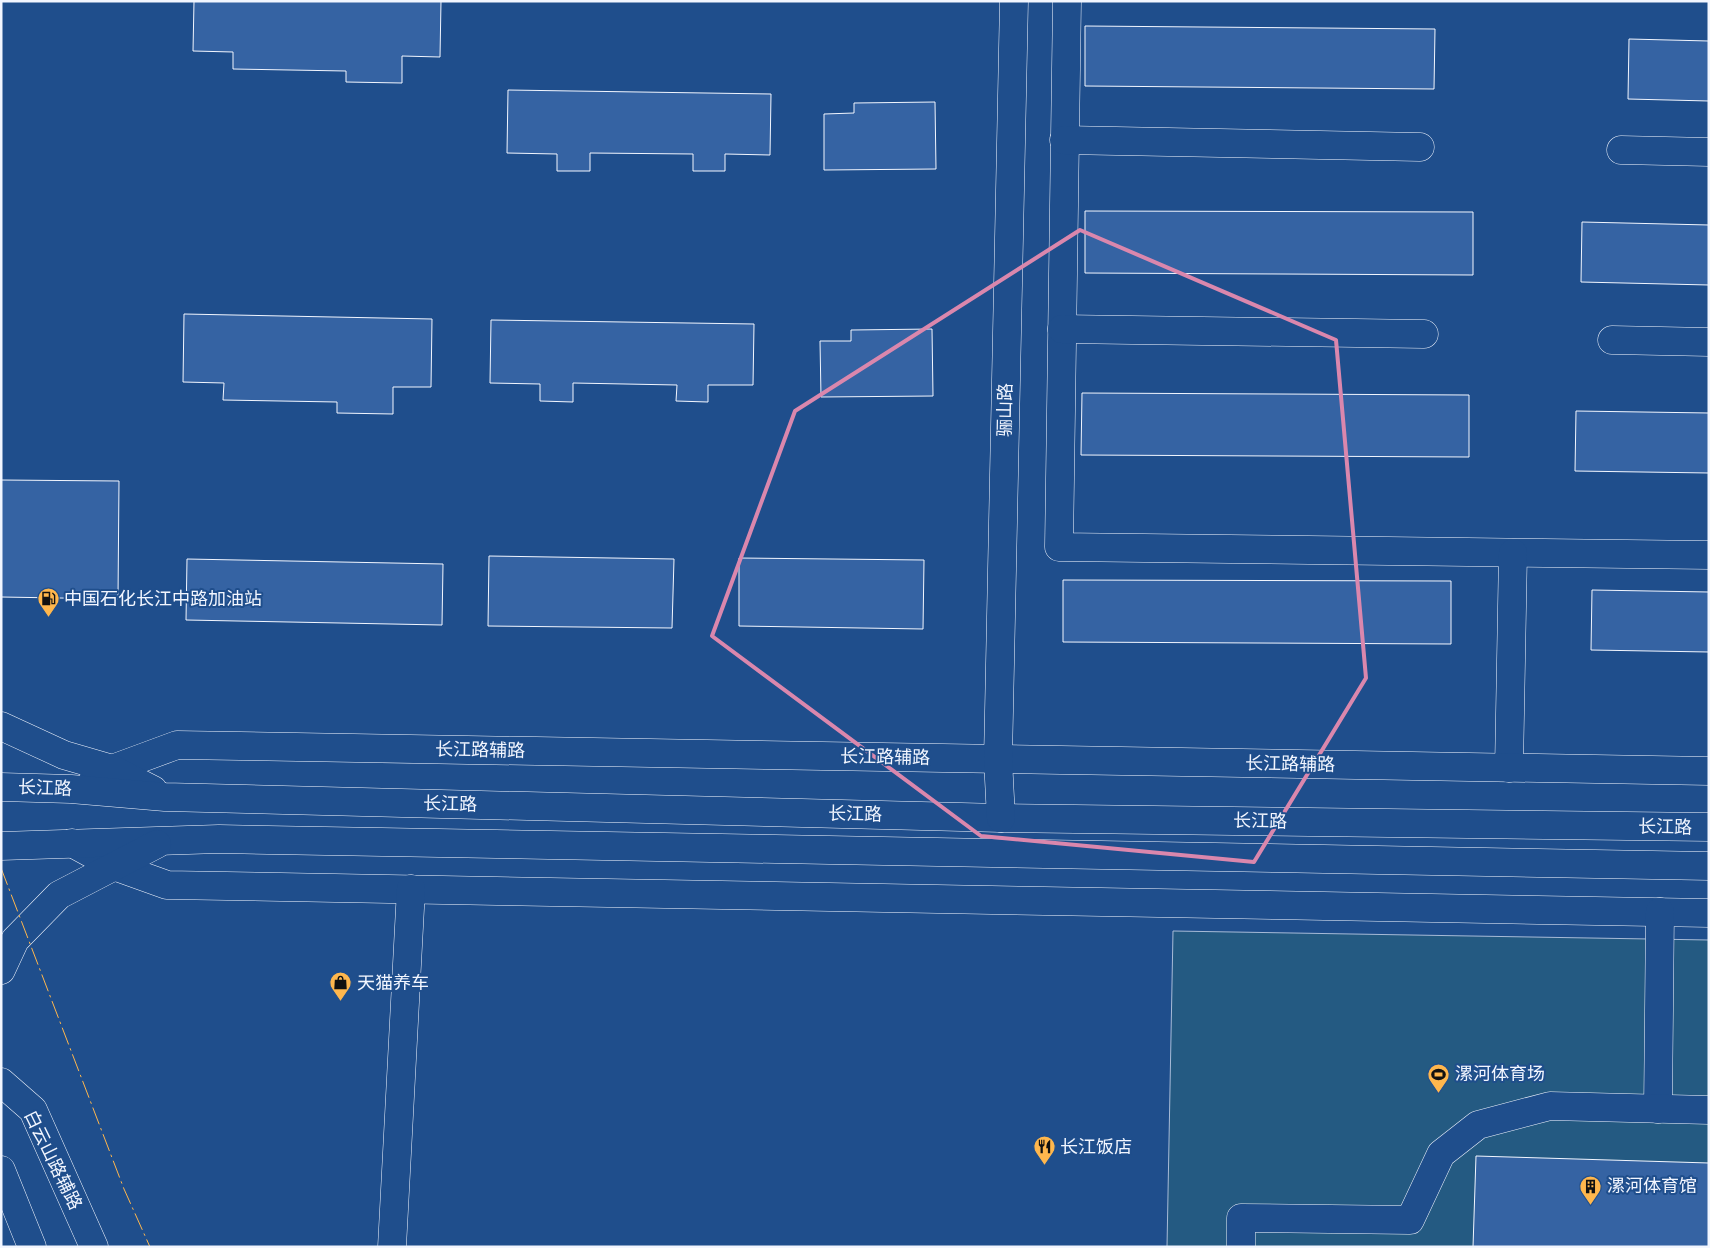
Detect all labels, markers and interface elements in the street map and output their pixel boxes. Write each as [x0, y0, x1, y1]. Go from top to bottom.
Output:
street label: 骊山路 [993, 383, 1015, 437]
fuel station icon: 中国石化长江中路加油站 [36, 587, 60, 618]
place label: 中国石化长江中路加油站 [64, 587, 262, 609]
street label: 长江路辅路 [435, 737, 525, 761]
street label: 长江路辅路 [840, 744, 930, 768]
street label: 长江路辅路 [1245, 751, 1335, 775]
street label: 长江路 [18, 775, 72, 799]
street label: 长江路 [423, 792, 477, 814]
street label: 长江路 [828, 802, 882, 824]
street label: 长江路 [1233, 809, 1287, 831]
street label: 长江路 [1638, 815, 1692, 837]
shop icon: 天猫养车 [329, 971, 353, 1002]
place label: 天猫养车 [357, 971, 429, 993]
sports icon: 漯河体育场 [1427, 1062, 1451, 1093]
place label: 漯河体育场 [1455, 1062, 1545, 1084]
street label: 白云山路辅路 [20, 1106, 87, 1213]
restaurant icon: 长江饭店 [1032, 1135, 1056, 1166]
place label: 长江饭店 [1060, 1135, 1132, 1157]
building icon: 漯河体育馆 [1579, 1174, 1603, 1205]
place label: 漯河体育馆 [1607, 1174, 1697, 1196]

